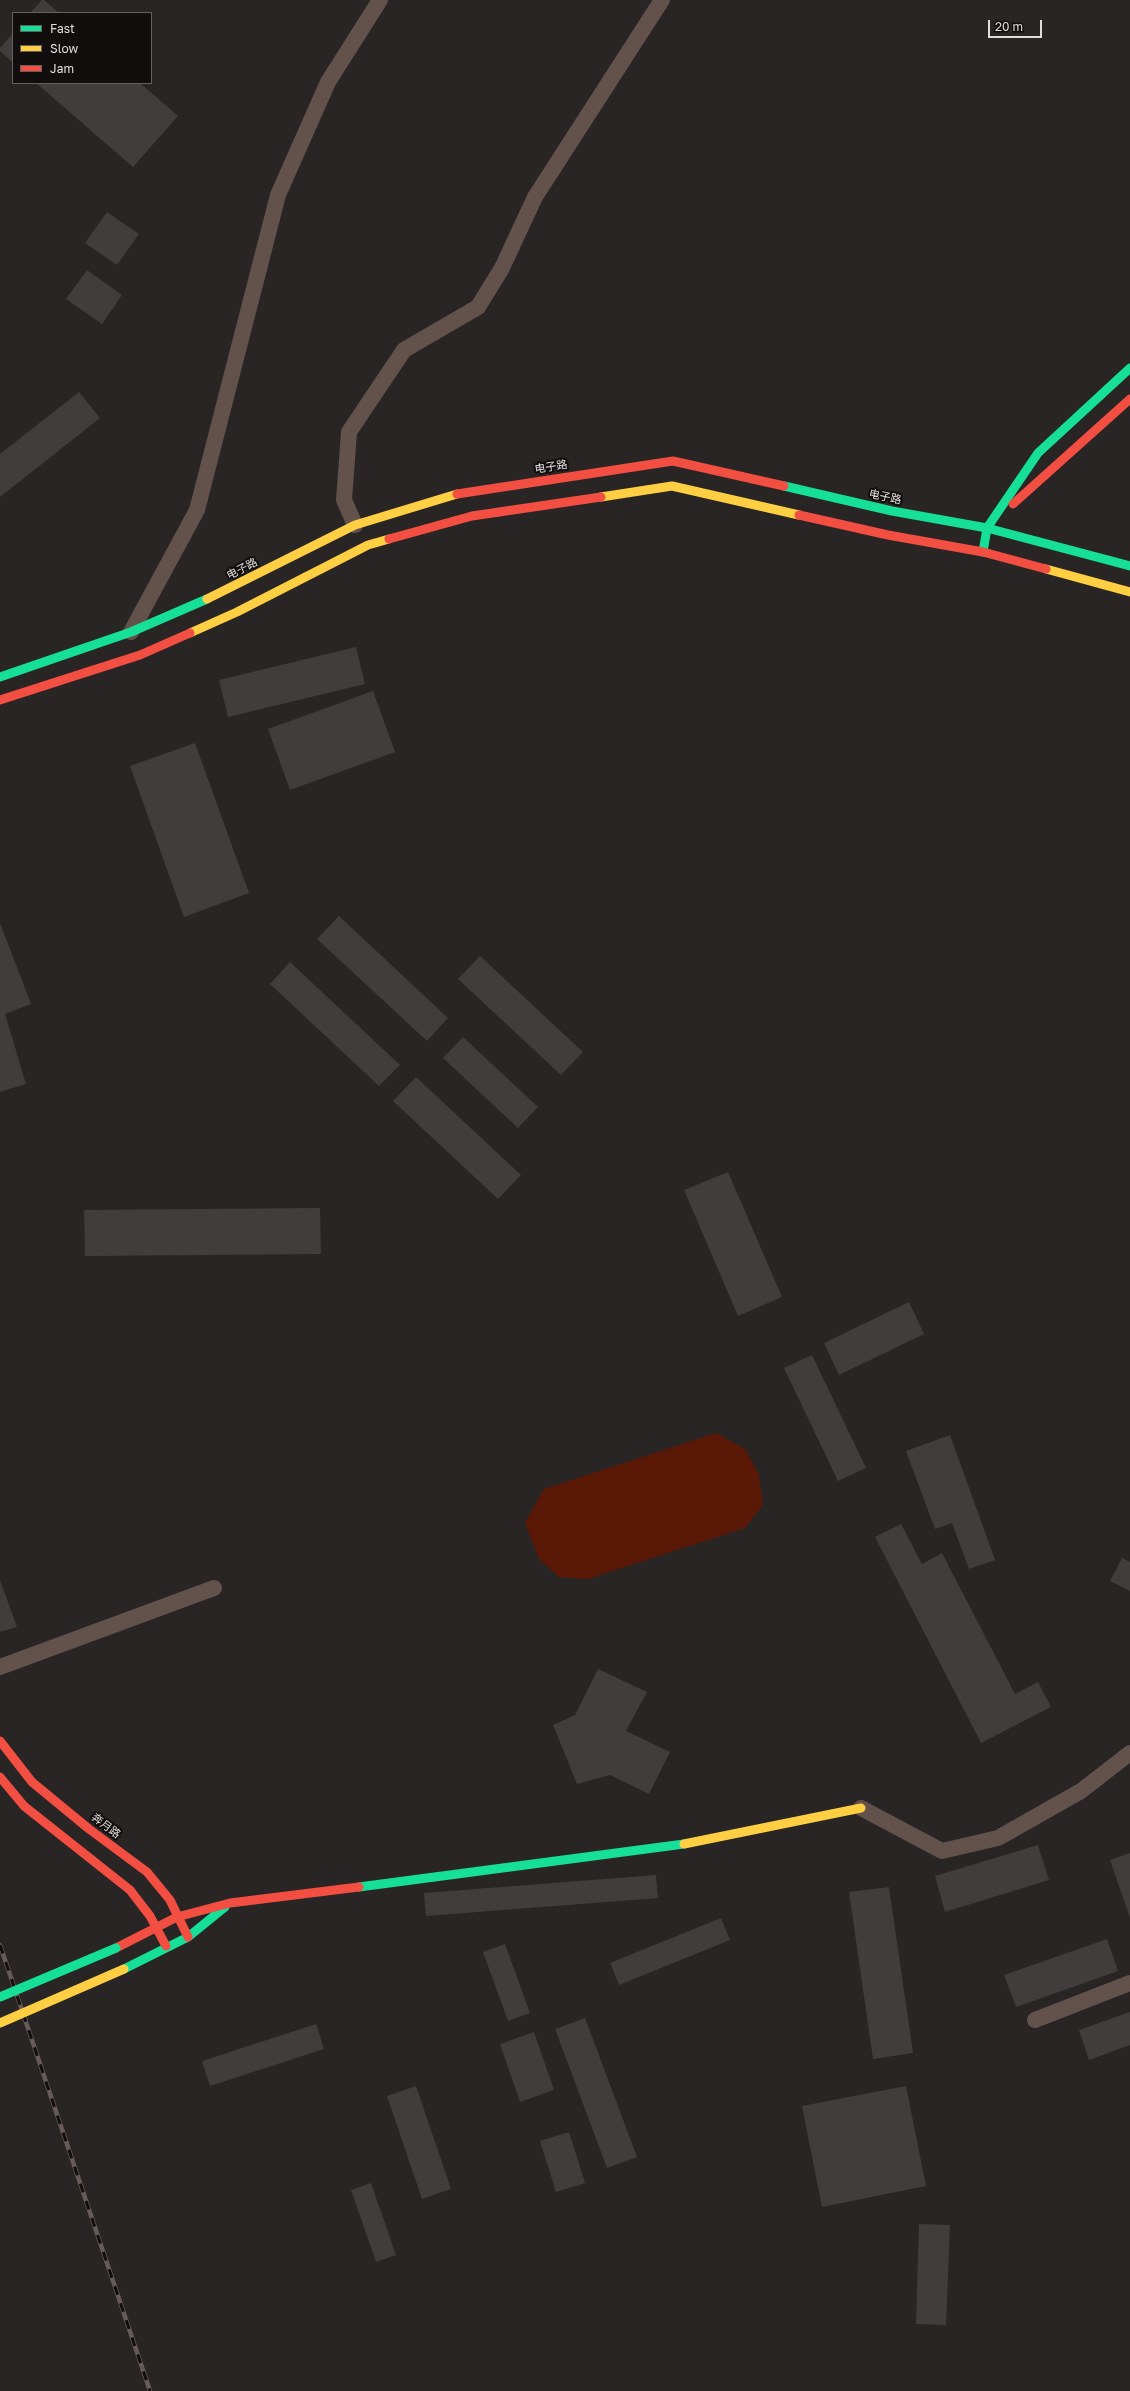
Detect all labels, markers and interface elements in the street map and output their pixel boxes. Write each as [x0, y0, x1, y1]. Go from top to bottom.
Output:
legend [12, 12, 152, 84]
scale bar [990, 12, 1044, 38]
text: 20 m [995, 19, 1023, 34]
text: Fast [50, 21, 75, 36]
text: Slow [50, 41, 78, 56]
text: Jam [50, 61, 74, 76]
street label: 电子路 [534, 458, 568, 476]
street label: 电子路 [867, 487, 903, 507]
street label: 电子路 [224, 556, 260, 582]
street label: 奔月路 [89, 1811, 123, 1841]

